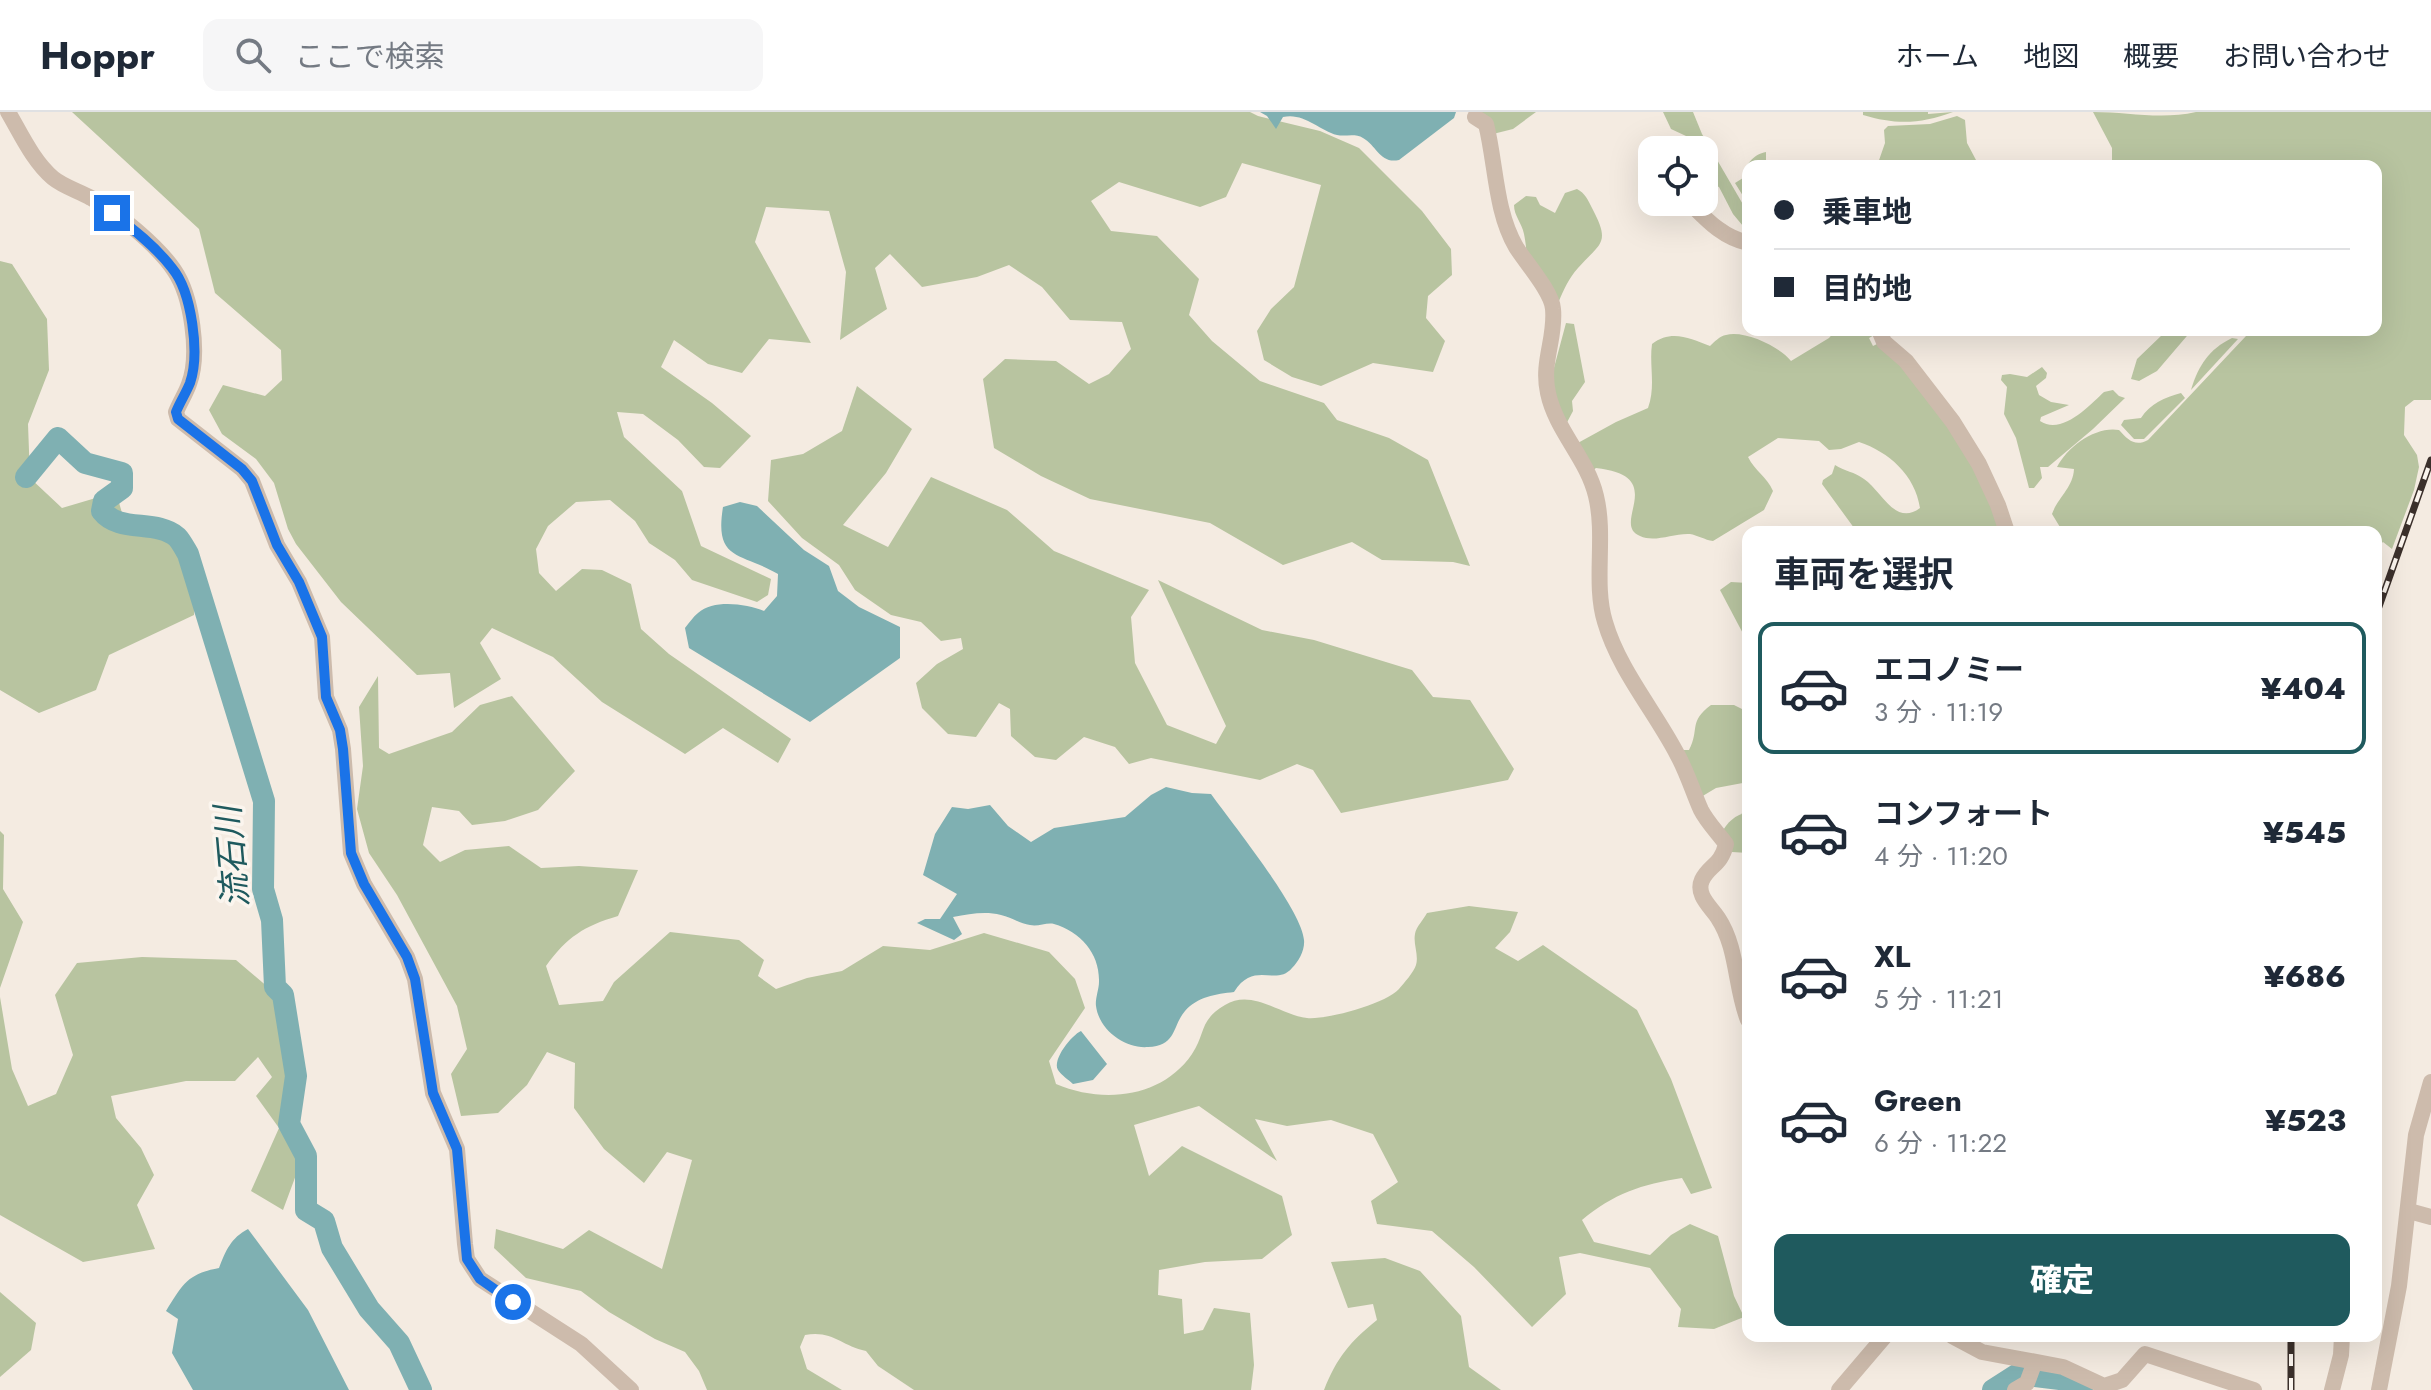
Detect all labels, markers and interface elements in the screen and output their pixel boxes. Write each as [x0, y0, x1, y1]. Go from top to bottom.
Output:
search box [203, 19, 763, 91]
text: Hoppr [40, 28, 155, 83]
icon: search [231, 33, 275, 77]
text: ここで検索 [295, 35, 445, 78]
text: ホーム [1896, 36, 1979, 77]
text: 地図 [2023, 36, 2079, 77]
text: 概要 [2123, 36, 2179, 77]
text: お問い合わせ [2223, 36, 2391, 77]
map controls [1638, 136, 1718, 216]
button: locate [1638, 136, 1718, 216]
text: 乗車地 [1822, 190, 1912, 233]
route end [94, 195, 130, 231]
text: 目的地 [1822, 267, 1912, 310]
text: 車両を選択 [1774, 548, 1954, 600]
text: エコノミー [1874, 648, 2024, 691]
icon: car [1778, 652, 1850, 724]
text: ¥404 [2261, 667, 2346, 710]
text: 3 分 · 11:19 [1874, 693, 2003, 731]
text: コンフォート [1874, 792, 2053, 835]
icon: car [1778, 796, 1850, 868]
water label: 流石川 [203, 801, 261, 910]
text: ¥545 [2263, 811, 2346, 854]
text: 4 分 · 11:20 [1874, 837, 2008, 875]
text: XL [1874, 935, 1910, 978]
icon: car [1778, 940, 1850, 1012]
text: ¥686 [2264, 955, 2346, 998]
text: 5 分 · 11:21 [1874, 980, 2004, 1018]
text: Green [1874, 1079, 1962, 1122]
icon: car [1778, 1084, 1850, 1156]
text: ¥523 [2265, 1099, 2346, 1142]
text: 6 分 · 11:22 [1874, 1124, 2007, 1162]
button: 確定 [1774, 1234, 2350, 1326]
route start [495, 1284, 531, 1320]

